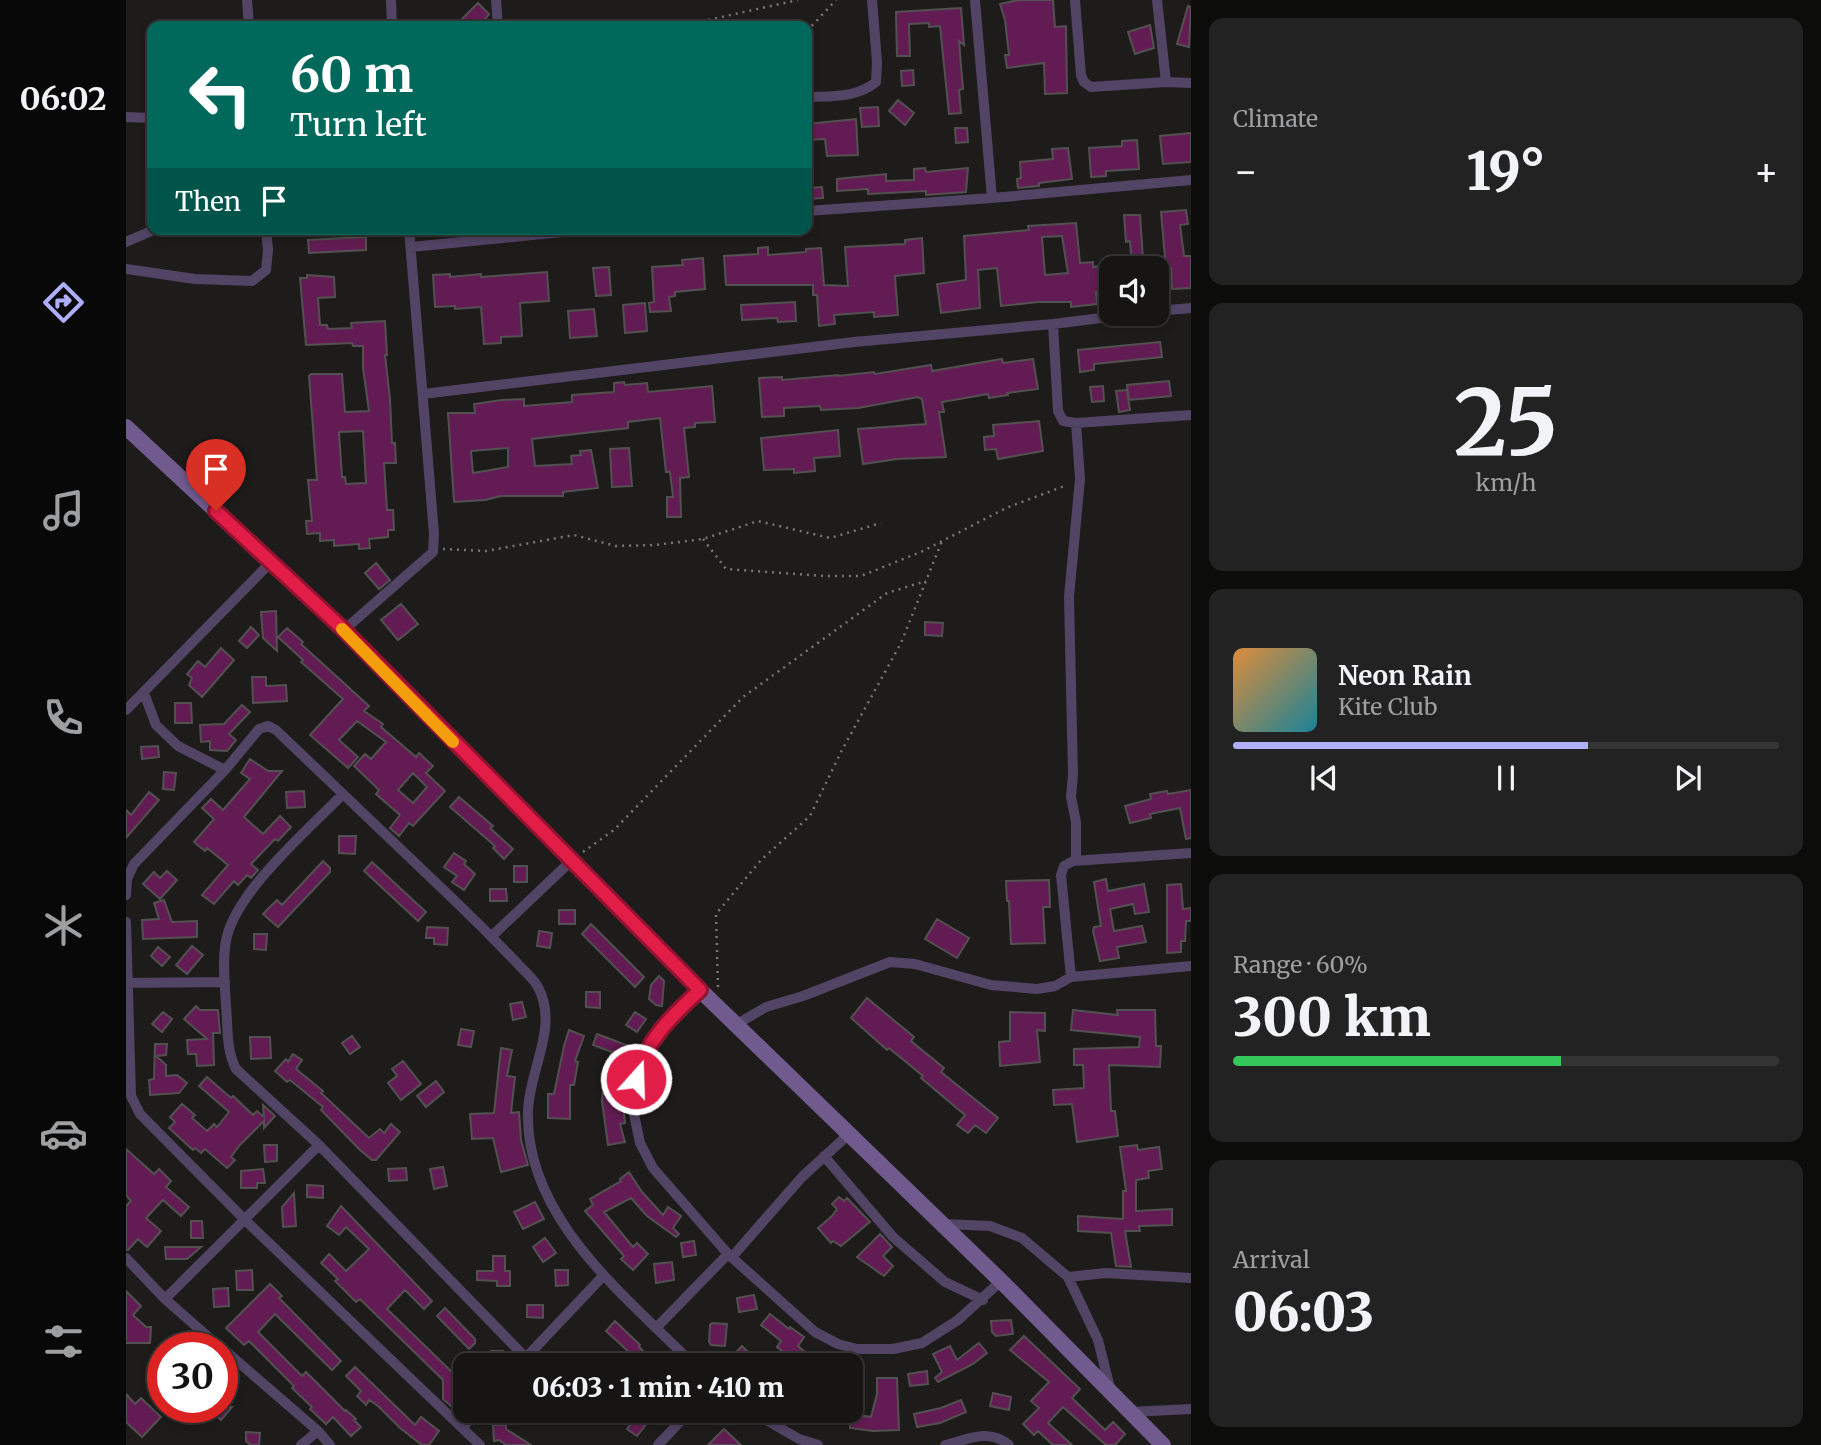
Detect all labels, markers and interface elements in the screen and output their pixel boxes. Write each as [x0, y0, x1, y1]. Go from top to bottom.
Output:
text: 60 m [290, 44, 413, 105]
icon: left [175, 49, 266, 140]
text: 06:02 [19, 79, 107, 119]
text: Climate [1233, 104, 1318, 133]
text: Turn left [290, 105, 427, 145]
text: 19° [1467, 139, 1545, 204]
text: − [1233, 148, 1258, 195]
text: + [1754, 148, 1779, 195]
icon: arrive [255, 182, 293, 220]
text: Then [175, 185, 241, 218]
map controls [1099, 256, 1169, 326]
button: sound [1099, 256, 1169, 326]
icon: directions [39, 278, 88, 327]
text: 25 [1454, 365, 1558, 480]
pin [186, 439, 246, 511]
icon: arrive [197, 450, 235, 488]
text: km/h [1476, 468, 1536, 497]
icon: music [39, 486, 88, 535]
text: Neon Rain [1338, 659, 1472, 692]
text: Kite Club [1338, 692, 1437, 721]
icon: phone [39, 693, 88, 742]
icon: previous [1305, 759, 1343, 797]
icon: pause [1487, 759, 1525, 797]
icon: next [1669, 759, 1707, 797]
icon: climate [39, 901, 88, 950]
text: Range · 60% [1233, 950, 1368, 979]
text: 300 km [1233, 985, 1431, 1050]
position arrow [599, 1042, 673, 1116]
icon: car [39, 1109, 88, 1158]
text: Arrival [1233, 1245, 1310, 1274]
text: 06:03 [1233, 1280, 1374, 1345]
icon: filters [39, 1317, 88, 1366]
speed limit sign: 30 [147, 1332, 238, 1423]
text: 06:03 · 1 min · 410 m [532, 1371, 784, 1404]

